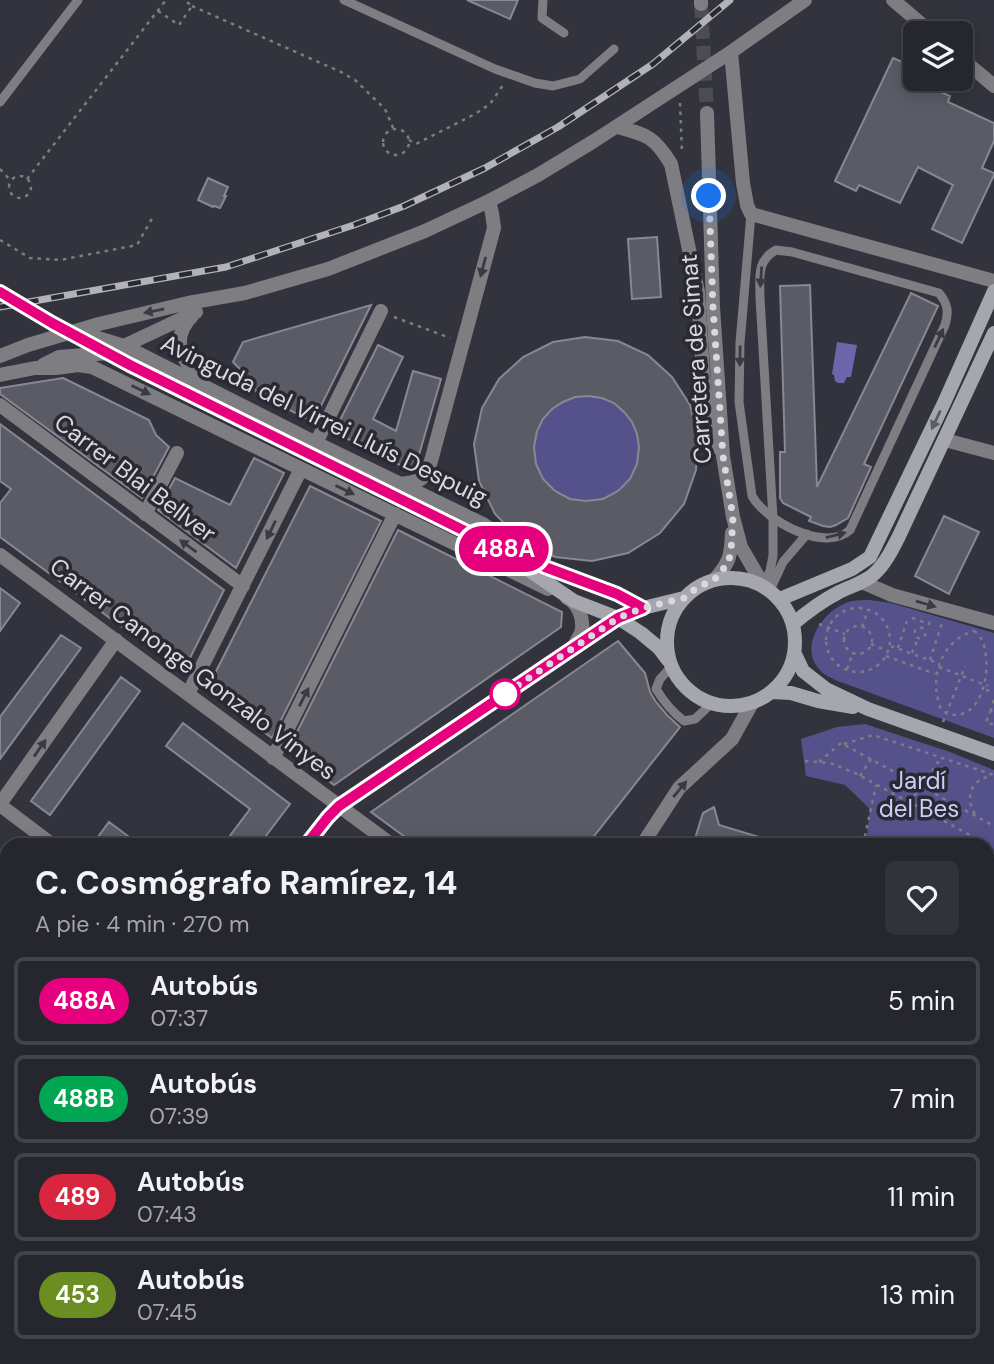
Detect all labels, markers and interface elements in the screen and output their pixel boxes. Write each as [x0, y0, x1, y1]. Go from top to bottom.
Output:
map controls [903, 21, 973, 91]
button: layers [903, 21, 973, 91]
your location [691, 178, 726, 213]
street label: Carretera de Simat [673, 253, 718, 465]
one-way arrow [477, 257, 488, 279]
one-way arrow [755, 266, 766, 288]
one-way arrow [143, 305, 165, 316]
street label: Avinguda del Virrei Lluís Despuig [156, 327, 493, 512]
one-way arrow [933, 328, 945, 348]
one-way arrow [734, 345, 746, 367]
one-way arrow [131, 384, 151, 395]
street label: Carrer Blai Bellver [48, 407, 223, 549]
one-way arrow [930, 410, 941, 431]
one-way arrow [335, 484, 355, 496]
one-way arrow [265, 520, 276, 540]
line badge: 488A [455, 526, 553, 572]
one-way arrow [826, 529, 848, 540]
text: 488A [473, 533, 535, 564]
one-way arrow [179, 538, 197, 553]
street label: Carrer Canonge Gonzalo Vinyes [44, 551, 343, 787]
one-way arrow [915, 599, 937, 610]
unlabelled marker [490, 679, 520, 709]
one-way arrow [298, 687, 309, 707]
one-way arrow [32, 739, 46, 757]
park label: Jardí del Bes [879, 765, 959, 824]
one-way arrow [672, 780, 687, 797]
text: C. Cosmógrafo Ramírez, 14 [35, 861, 458, 904]
button: heart [885, 861, 959, 935]
text: A pie · 4 min · 270 m [35, 909, 249, 939]
text: Autobús [150, 969, 258, 1003]
text: 5 min [888, 984, 955, 1018]
text: 488A [53, 985, 115, 1016]
text: 07:37 [150, 1003, 208, 1033]
text: Autobús [149, 1067, 257, 1101]
text: 7 min [890, 1082, 955, 1116]
text: 488B [53, 1083, 114, 1114]
text: 07:39 [149, 1101, 209, 1131]
text: Autobús [137, 1165, 245, 1199]
text: 11 min [888, 1180, 955, 1214]
text: 489 [55, 1181, 100, 1212]
text: 07:43 [137, 1199, 197, 1229]
text: Autobús [137, 1263, 245, 1297]
text: 13 min [880, 1278, 955, 1312]
text: 453 [55, 1279, 100, 1310]
text: 07:45 [137, 1297, 197, 1327]

